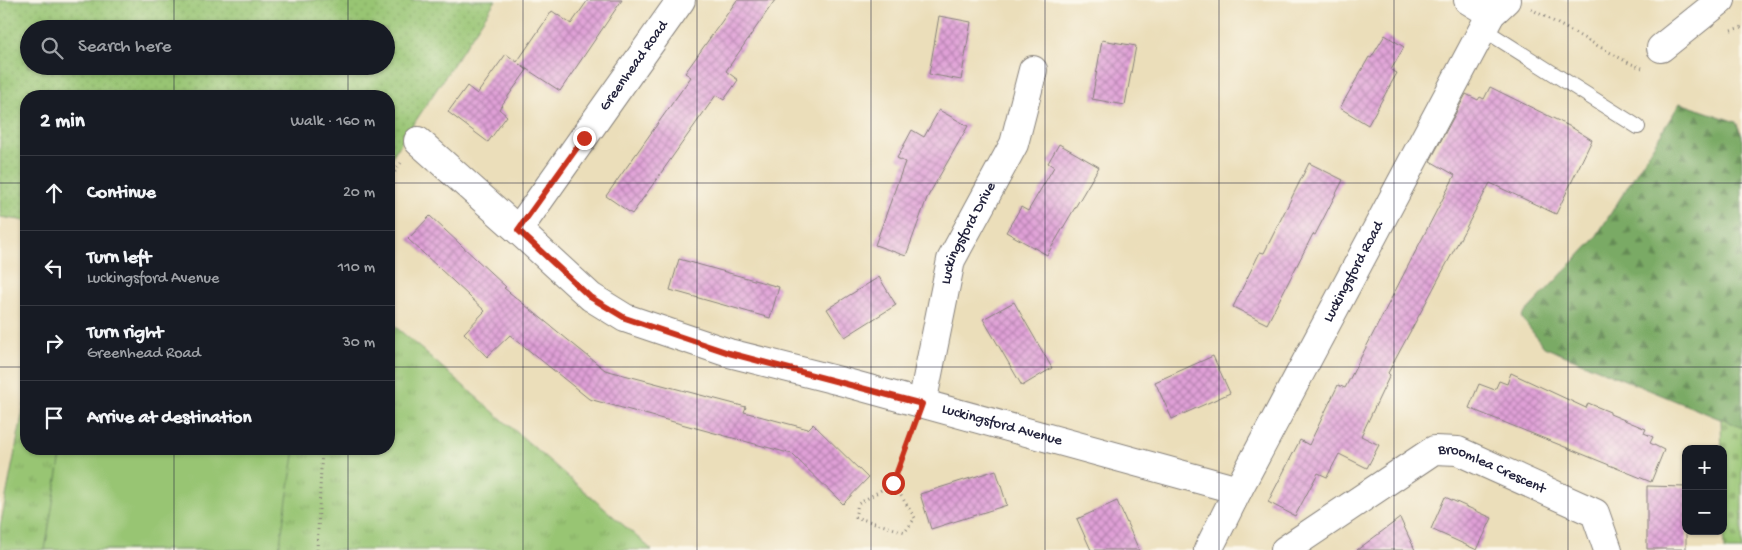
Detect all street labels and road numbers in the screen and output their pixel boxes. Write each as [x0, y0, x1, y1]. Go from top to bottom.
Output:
street label: Greenhead Road [596, 16, 673, 115]
street label: Luckingsford Drive [937, 179, 1001, 286]
street label: Luckingsford Road [1320, 217, 1389, 325]
street label: Luckingsford Avenue [940, 400, 1064, 450]
street label: Broomlea Crescent [1437, 441, 1550, 499]

